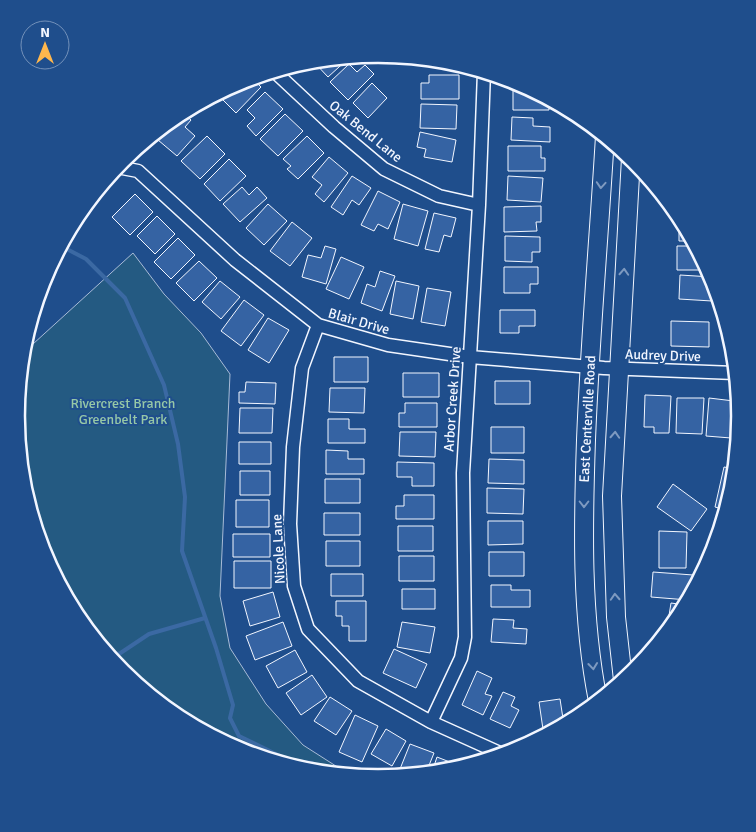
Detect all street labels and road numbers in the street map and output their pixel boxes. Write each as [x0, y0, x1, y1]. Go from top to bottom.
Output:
street label: Oak Bend Lane [326, 97, 406, 166]
street label: Blair Drive [326, 305, 392, 338]
street label: Arbor Creek Drive [440, 346, 465, 452]
street label: Audrey Drive [625, 346, 701, 365]
street label: East Centerville Road [576, 355, 599, 483]
street label: Nicole Lane [268, 514, 289, 584]

